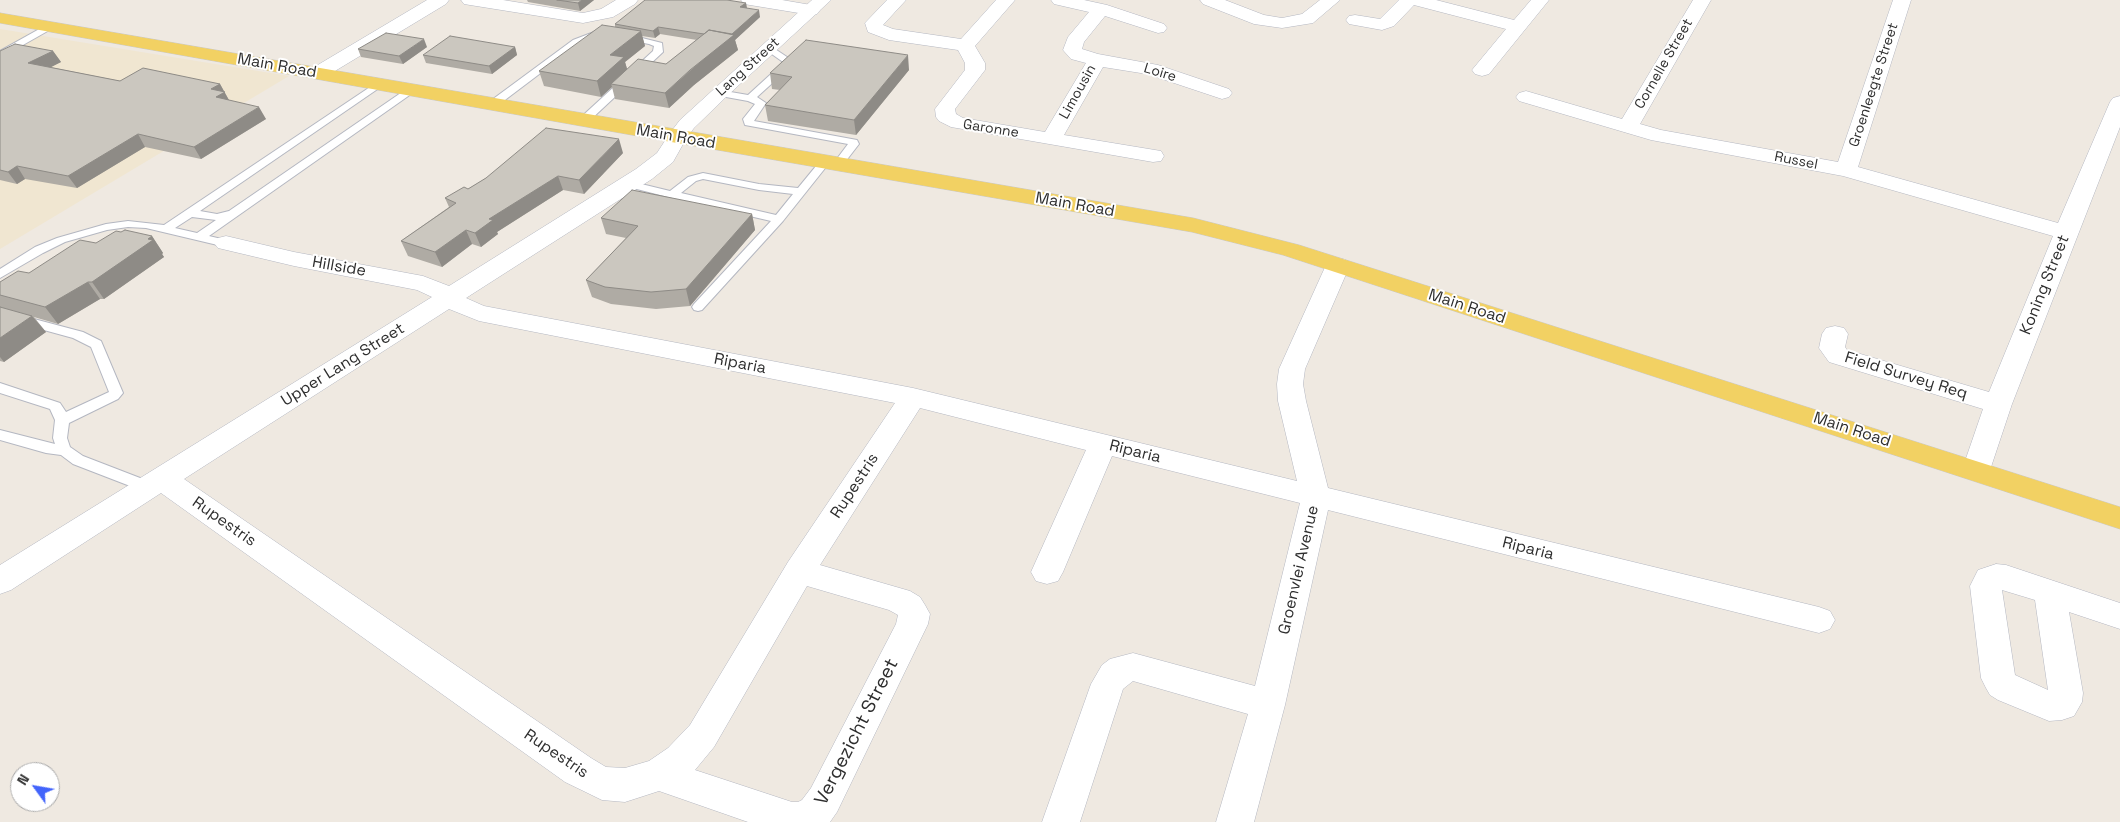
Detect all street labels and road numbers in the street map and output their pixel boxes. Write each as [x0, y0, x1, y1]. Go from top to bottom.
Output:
street label: Cornelle Street [1631, 16, 1697, 112]
street label: Groenleegte Street [1846, 21, 1902, 149]
street label: Lang Street [713, 34, 783, 100]
street label: Main Road [236, 50, 318, 82]
street label: Loire [1142, 60, 1178, 86]
street label: Limousin [1056, 62, 1100, 122]
street label: Garonne [962, 116, 1020, 142]
street label: Main Road [635, 121, 717, 153]
street label: Russel [1773, 149, 1819, 173]
street label: Main Road [1034, 189, 1116, 221]
street label: Koning Street [2016, 232, 2074, 338]
street label: Hillside [311, 253, 367, 281]
street label: Main Road [1426, 285, 1508, 329]
street label: Upper Lang Street [278, 319, 408, 411]
street label: Field Survey Req [1842, 348, 1970, 404]
street label: Riparia [712, 350, 768, 378]
street label: Main Road [1811, 408, 1893, 452]
street label: Riparia [1107, 436, 1163, 468]
street label: Rupestris [827, 450, 883, 522]
street label: Rupestris [188, 493, 260, 551]
street label: Groenvlei Avenue [1275, 504, 1323, 636]
street label: Riparia [1500, 533, 1556, 565]
street label: Vergezicht Street [810, 655, 904, 809]
street label: Rupestris [520, 725, 592, 783]

